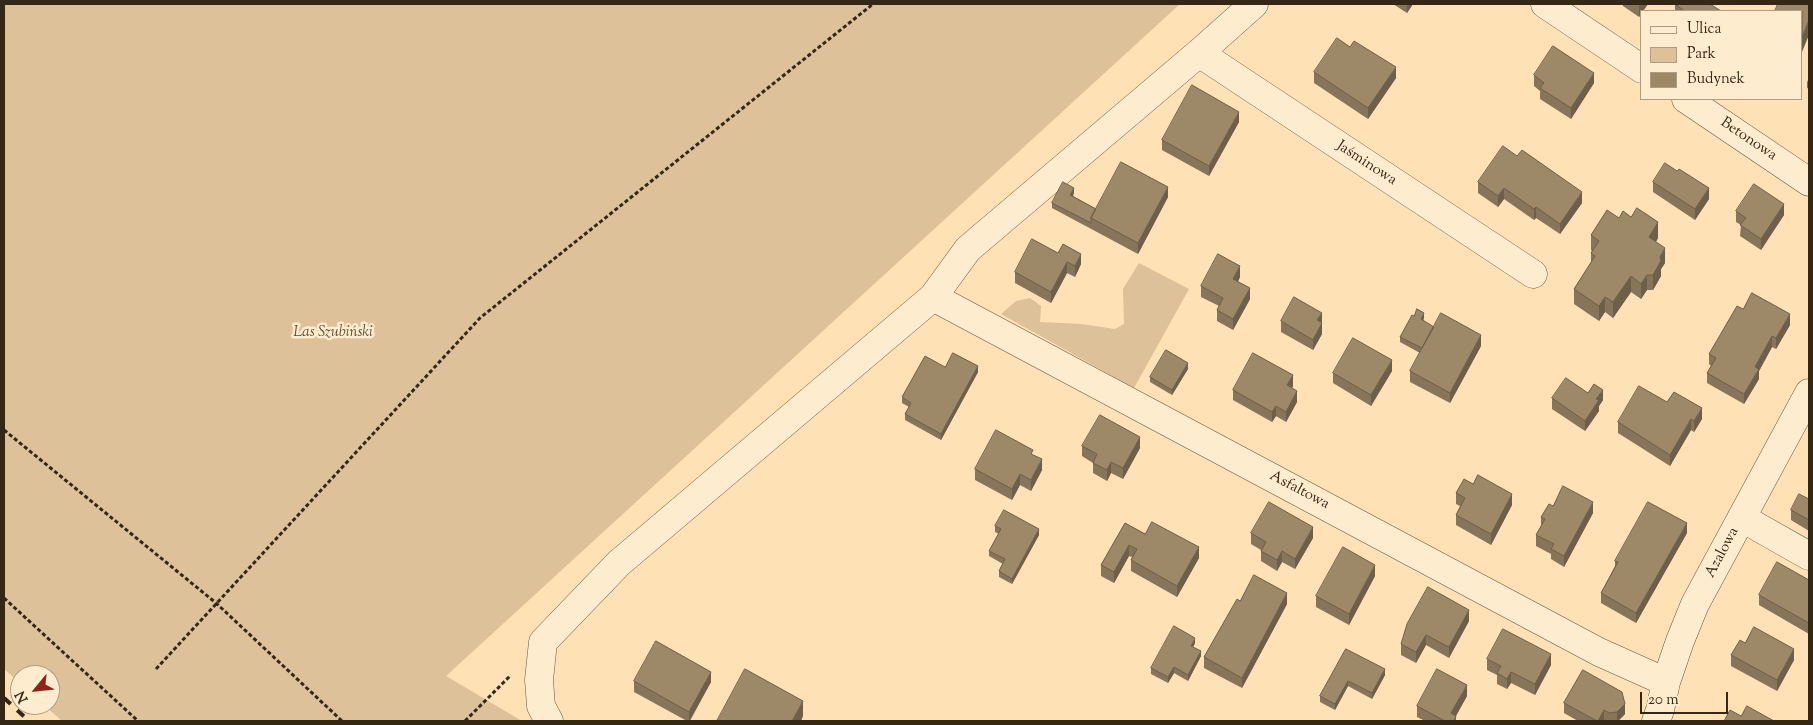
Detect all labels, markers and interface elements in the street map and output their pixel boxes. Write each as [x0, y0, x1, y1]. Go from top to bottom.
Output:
legend [1640, 10, 1803, 100]
text: Ulica [1687, 19, 1721, 40]
text: Park [1687, 44, 1716, 65]
text: Budynek [1687, 69, 1745, 90]
street label: Betonowa [1716, 115, 1780, 165]
street label: Jaśminowa [1332, 138, 1400, 190]
park label: Las Szubiński [293, 324, 373, 342]
street label: Asfaltowa [1266, 468, 1332, 514]
street label: Azalowa [1702, 525, 1744, 581]
north arrow [10, 665, 60, 715]
scale bar [1643, 682, 1730, 714]
text: N [11, 687, 34, 706]
text: 20 m [1648, 690, 1679, 711]

